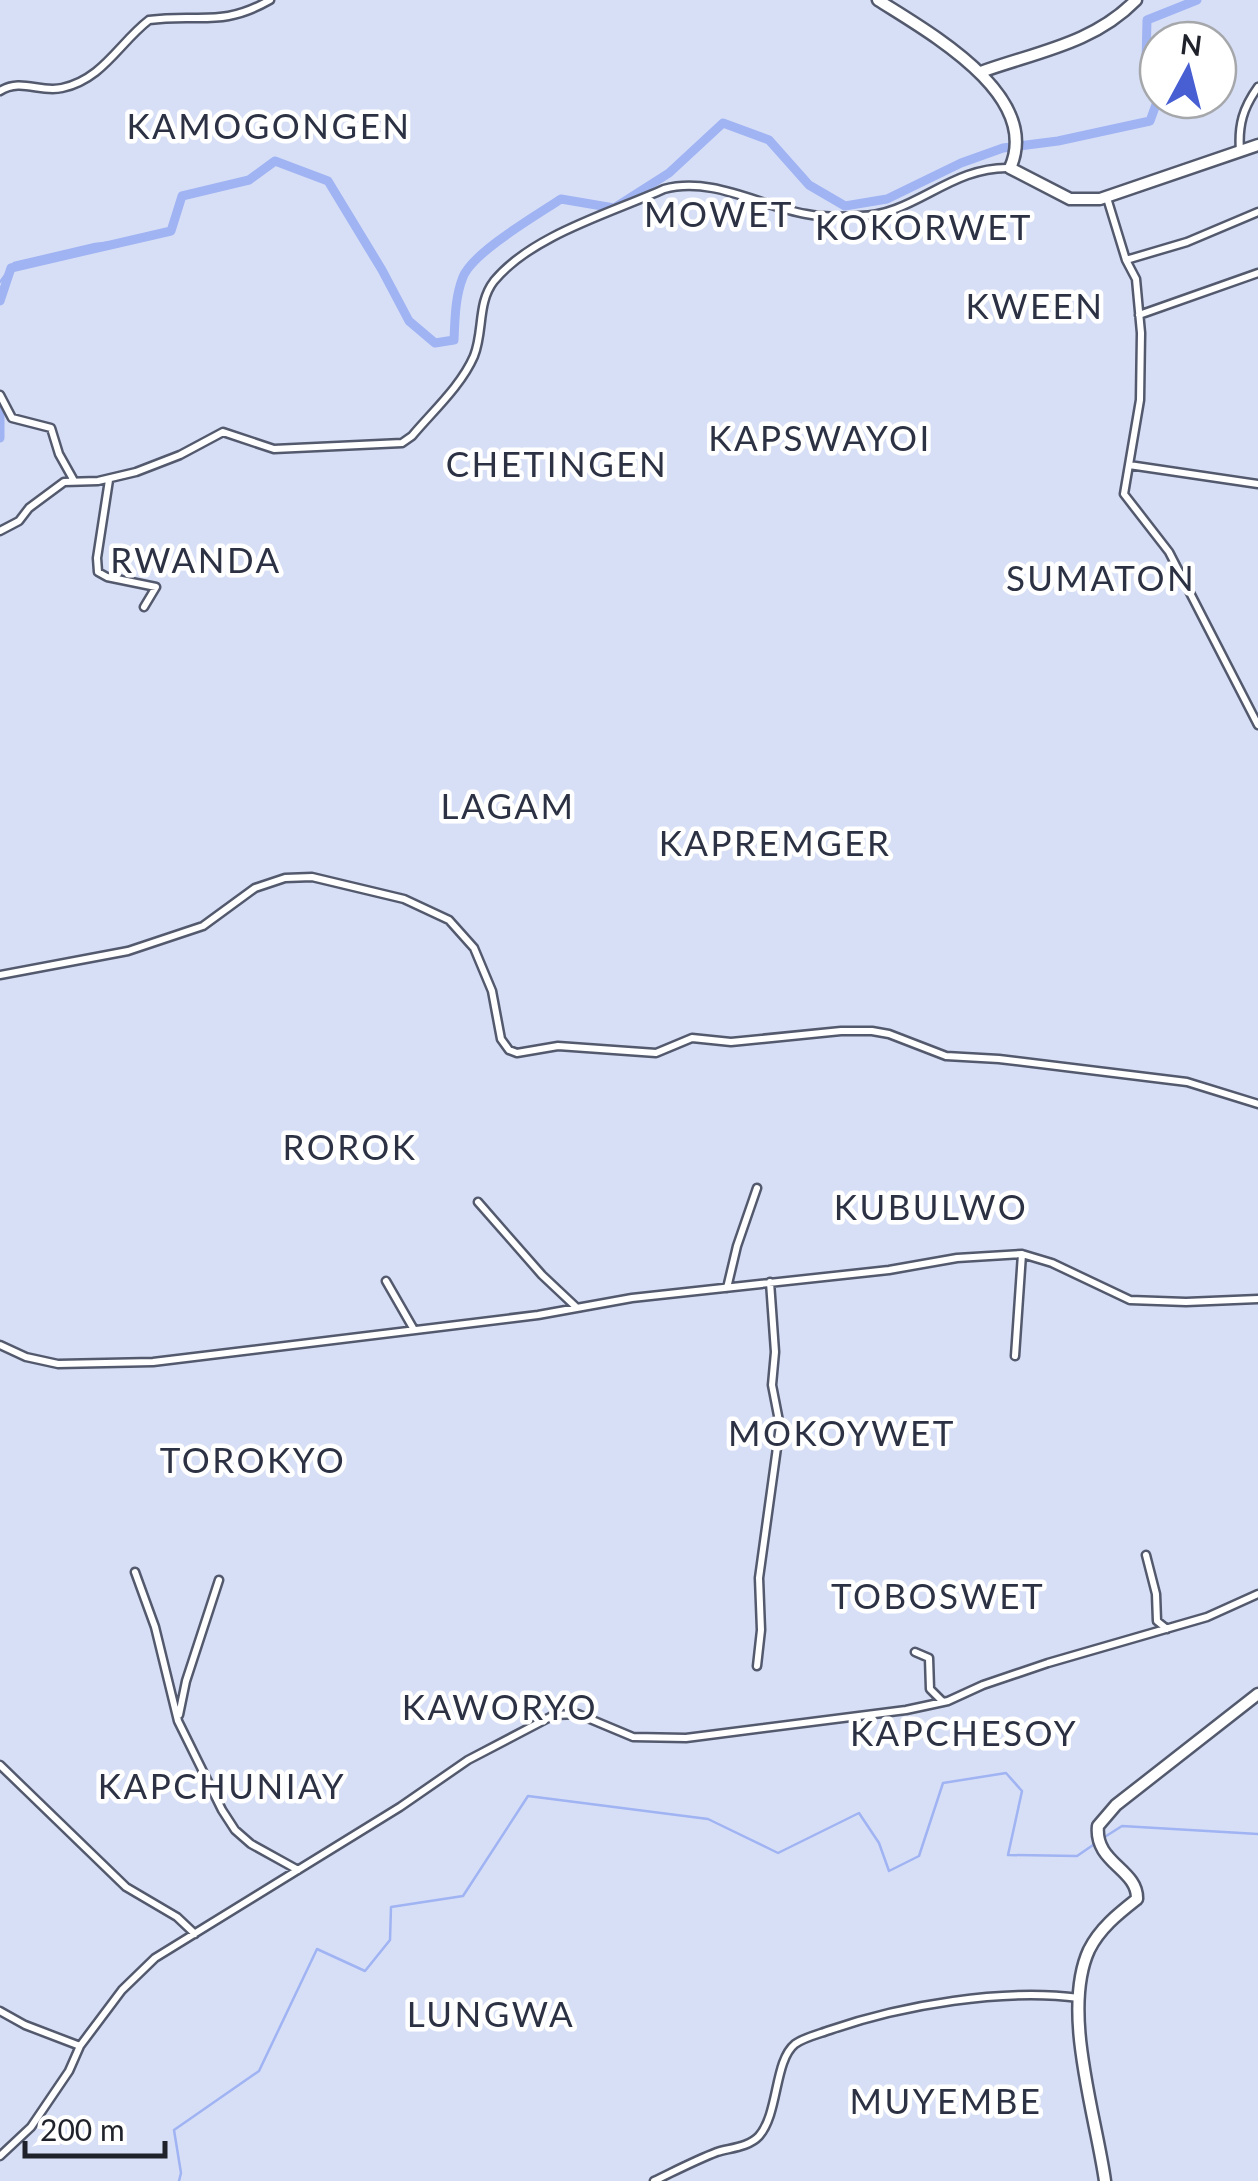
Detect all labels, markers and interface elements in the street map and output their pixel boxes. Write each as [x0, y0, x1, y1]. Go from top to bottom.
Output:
north arrow [1138, 20, 1238, 120]
text: N [1178, 26, 1204, 62]
district label: KAMOGONGEN [126, 104, 412, 146]
district label: MOWET [644, 192, 794, 234]
district label: KOKORWET [815, 205, 1033, 247]
district label: KWEEN [965, 284, 1105, 326]
district label: KAPSWAYOI [708, 416, 932, 458]
district label: CHETINGEN [446, 442, 668, 484]
district label: RWANDA [110, 538, 282, 580]
district label: SUMATON [1006, 556, 1196, 598]
district label: LAGAM [440, 784, 576, 826]
district label: KAPREMGER [659, 821, 891, 863]
district label: ROROK [282, 1125, 418, 1167]
district label: KUBULWO [834, 1185, 1028, 1227]
district label: MOKOYWET [728, 1411, 956, 1453]
district label: TOROKYO [160, 1438, 346, 1480]
district label: TOBOSWET [831, 1574, 1045, 1616]
district label: KAWORYO [402, 1685, 598, 1727]
district label: KAPCHESOY [850, 1711, 1078, 1753]
district label: KAPCHUNIAY [98, 1764, 346, 1806]
district label: LUNGWA [407, 1992, 575, 2034]
district label: MUYEMBE [849, 2079, 1043, 2121]
scale bar [25, 2096, 165, 2158]
text: 200 m [40, 2111, 125, 2147]

